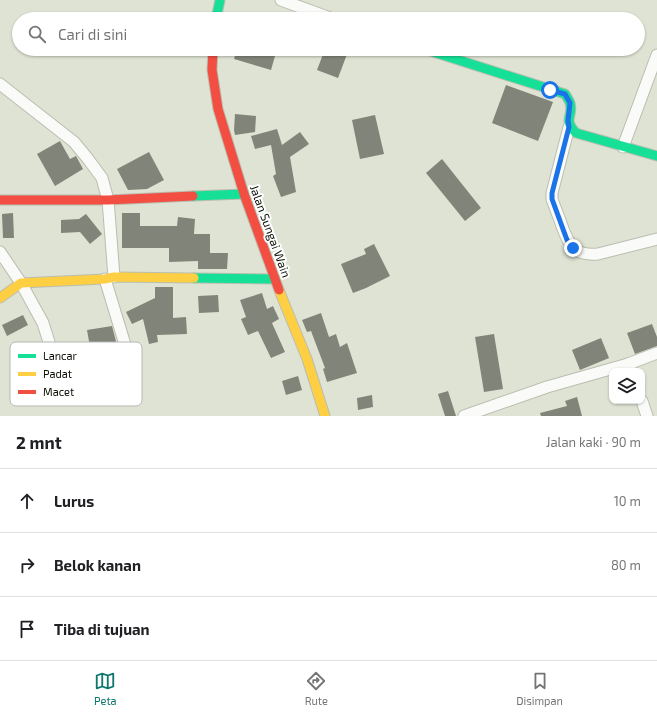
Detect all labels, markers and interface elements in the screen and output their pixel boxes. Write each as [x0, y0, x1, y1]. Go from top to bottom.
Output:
search box [12, 12, 645, 56]
icon: search [26, 23, 48, 45]
text: Cari di sini [58, 25, 127, 43]
route start [541, 81, 559, 99]
street label: Jalan Sungai Wain [248, 183, 294, 279]
route end [564, 239, 582, 257]
legend [10, 342, 142, 406]
text: Lancar [43, 349, 78, 362]
text: Padat [43, 367, 72, 380]
map controls [609, 368, 645, 404]
button: layers [609, 368, 645, 404]
text: Macet [43, 385, 74, 398]
text: 2 mnt [16, 432, 62, 452]
text: Jalan kaki · 90 m [546, 434, 641, 450]
icon: ahead [16, 490, 38, 512]
text: Lurus [54, 492, 94, 510]
text: 10 m [614, 493, 641, 509]
icon: right [16, 554, 38, 576]
text: Belok kanan [54, 556, 141, 574]
text: 80 m [611, 557, 641, 573]
icon: arrive [16, 618, 38, 640]
text: Tiba di tujuan [54, 620, 150, 638]
tab: Peta [94, 670, 117, 707]
tab: Rute [305, 670, 328, 707]
tab: Disimpan [516, 670, 563, 707]

